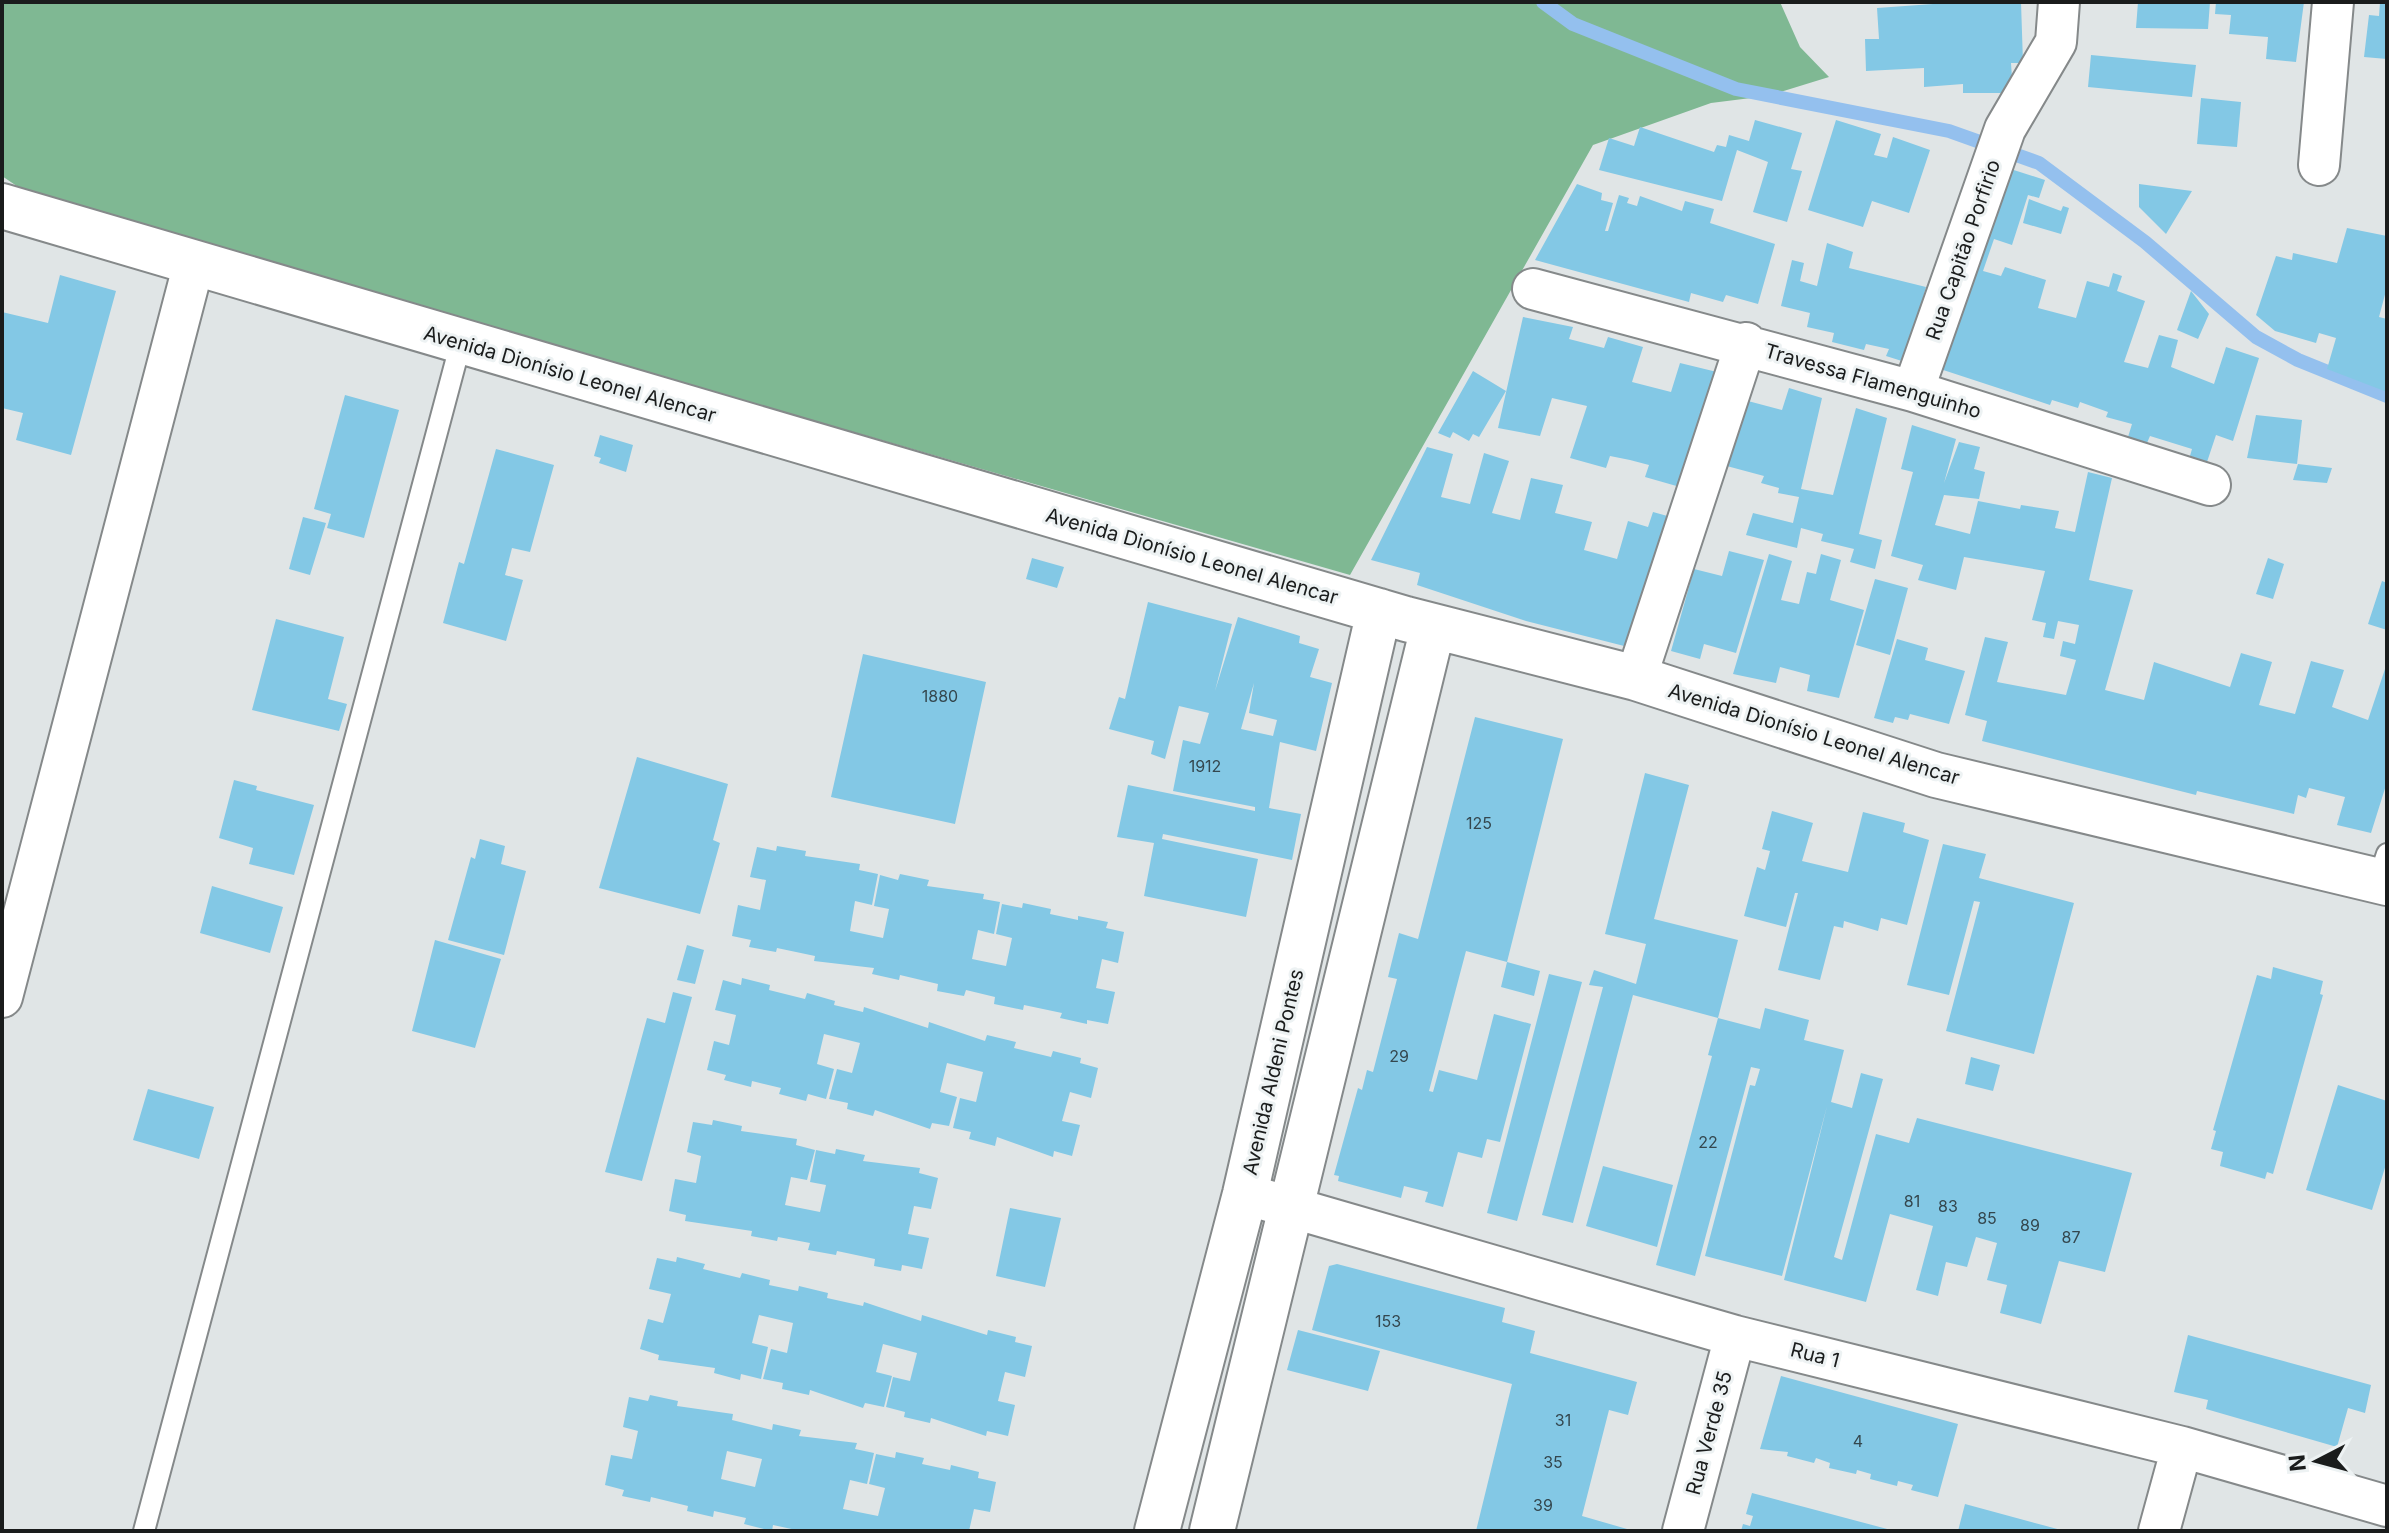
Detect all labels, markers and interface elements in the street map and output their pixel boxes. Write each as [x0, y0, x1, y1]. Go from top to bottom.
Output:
street label: Rua Capitão Porfirio [1921, 157, 2005, 343]
street label: Avenida Dionísio Leonel Alencar [421, 321, 719, 427]
street label: Travessa Flamenguinho [1762, 339, 1984, 423]
street label: Avenida Dionísio Leonel Alencar [1043, 503, 1341, 609]
street label: Avenida Dionísio Leonel Alencar [1666, 678, 1963, 790]
house number: 1880 [922, 686, 958, 706]
house number: 1912 [1189, 756, 1221, 776]
house number: 125 [1466, 813, 1492, 833]
street label: Avenida Aldeni Pontes [1238, 967, 1308, 1177]
house number: 29 [1389, 1046, 1409, 1066]
house number: 22 [1698, 1132, 1718, 1152]
house number: 81 [1904, 1191, 1920, 1211]
house number: 83 [1938, 1196, 1958, 1216]
house number: 85 [1977, 1208, 1997, 1228]
house number: 89 [2020, 1215, 2040, 1235]
house number: 87 [2062, 1227, 2080, 1247]
house number: 153 [1375, 1311, 1401, 1331]
street label: Rua 1 [1788, 1337, 1842, 1373]
street label: Rua Verde 35 [1681, 1368, 1737, 1498]
house number: 31 [1555, 1410, 1571, 1430]
north arrow [2277, 1421, 2357, 1501]
house number: 4 [1853, 1431, 1863, 1451]
house number: 35 [1543, 1452, 1563, 1472]
text: N [2283, 1453, 2311, 1473]
house number: 39 [1533, 1495, 1553, 1515]

